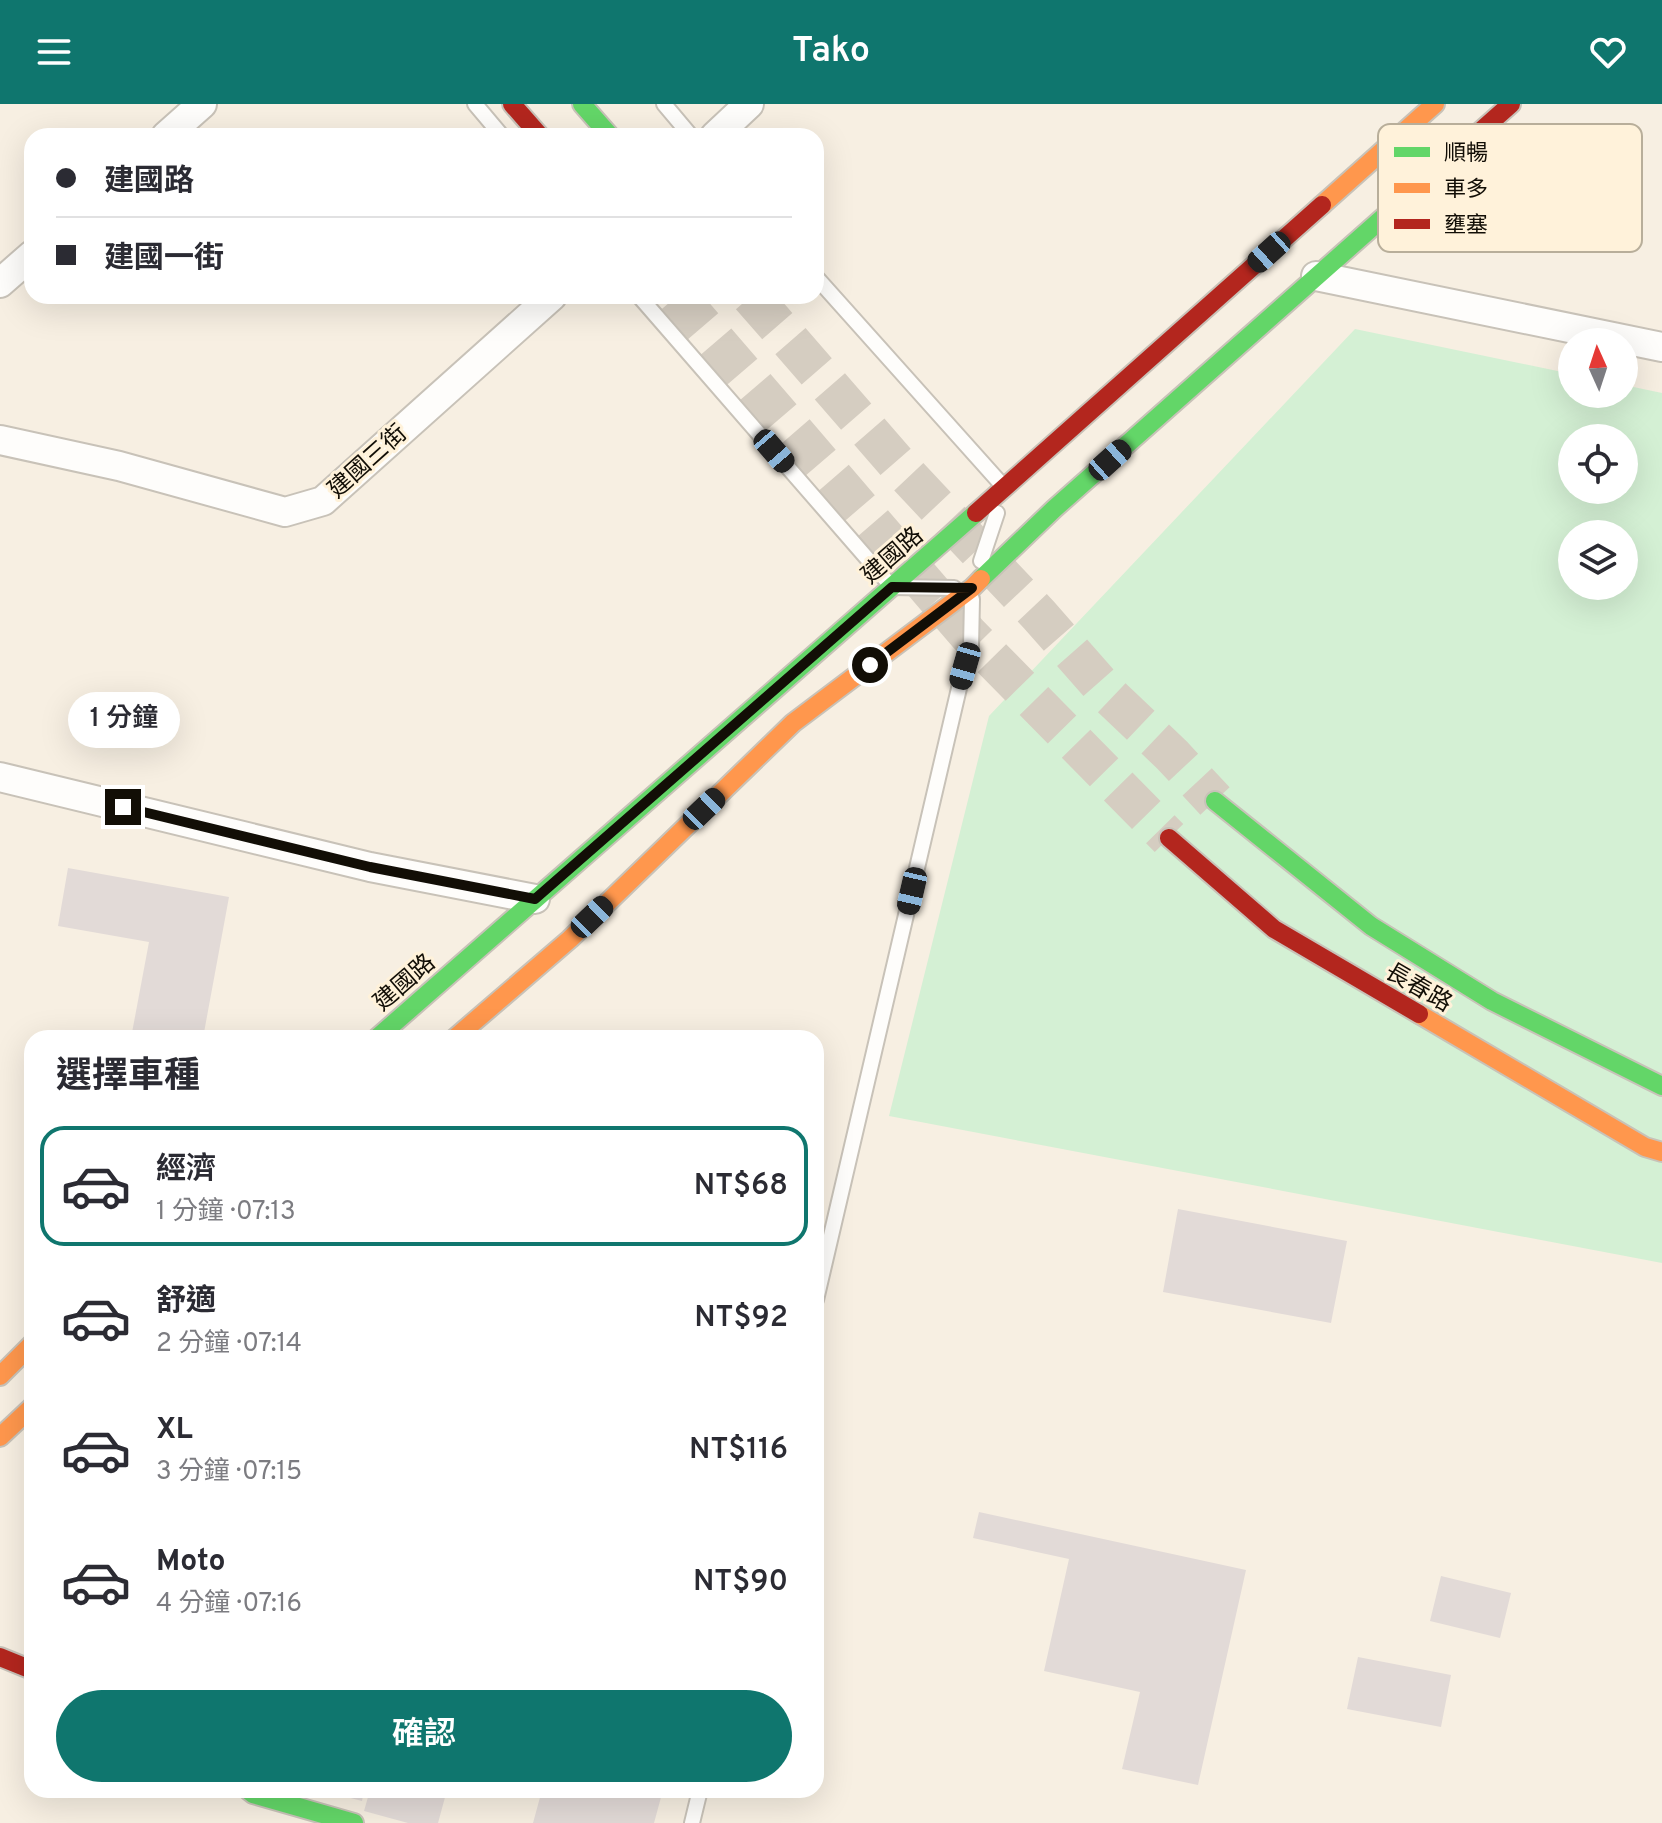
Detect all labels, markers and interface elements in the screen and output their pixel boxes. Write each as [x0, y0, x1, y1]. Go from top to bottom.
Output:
text: Tako [792, 29, 870, 75]
icon: menu [32, 30, 76, 74]
icon: heart [1586, 30, 1630, 74]
legend [1378, 124, 1642, 252]
text: 順暢 [1444, 141, 1488, 168]
text: 建國路 [104, 164, 194, 201]
text: 車多 [1444, 177, 1488, 204]
text: 壅塞 [1444, 213, 1488, 240]
car [1243, 227, 1295, 277]
text: 建國一街 [104, 241, 224, 278]
north arrow [1558, 328, 1638, 408]
map controls [1558, 328, 1638, 600]
street label: 建國三街 [323, 419, 414, 506]
button: locate [1558, 424, 1638, 504]
car [749, 425, 799, 477]
car [1084, 435, 1136, 485]
button: layers [1558, 520, 1638, 600]
street label: 建國路 [856, 522, 930, 591]
car [947, 640, 983, 692]
route start [852, 647, 888, 683]
callout: 1 分鐘 [67, 691, 179, 747]
text: 1 分鐘 [90, 703, 158, 736]
car [678, 784, 730, 834]
route end [105, 789, 141, 825]
car [895, 865, 929, 917]
car [566, 892, 618, 942]
street label: 建國路 [368, 949, 442, 1018]
street label: 長春路 [1379, 958, 1457, 1020]
text: 選擇車種 [56, 1055, 200, 1101]
icon: car [60, 1150, 132, 1222]
text: 經濟 [156, 1152, 216, 1189]
text: NT$68 [694, 1168, 788, 1205]
text: 1 分鐘 · 07:13 [156, 1196, 296, 1229]
icon: car [60, 1282, 132, 1354]
text: 舒適 [156, 1284, 216, 1321]
text: NT$92 [694, 1300, 788, 1337]
text: 2 分鐘 · 07:14 [156, 1328, 302, 1361]
text: XL [156, 1412, 193, 1449]
icon: car [60, 1414, 132, 1486]
text: NT$116 [689, 1432, 788, 1469]
text: 3 分鐘 · 07:15 [156, 1456, 302, 1489]
text: Moto [156, 1544, 226, 1581]
icon: car [60, 1546, 132, 1618]
text: NT$90 [693, 1564, 788, 1601]
text: 4 分鐘 · 07:16 [156, 1588, 302, 1621]
button: 確認 [56, 1690, 792, 1782]

